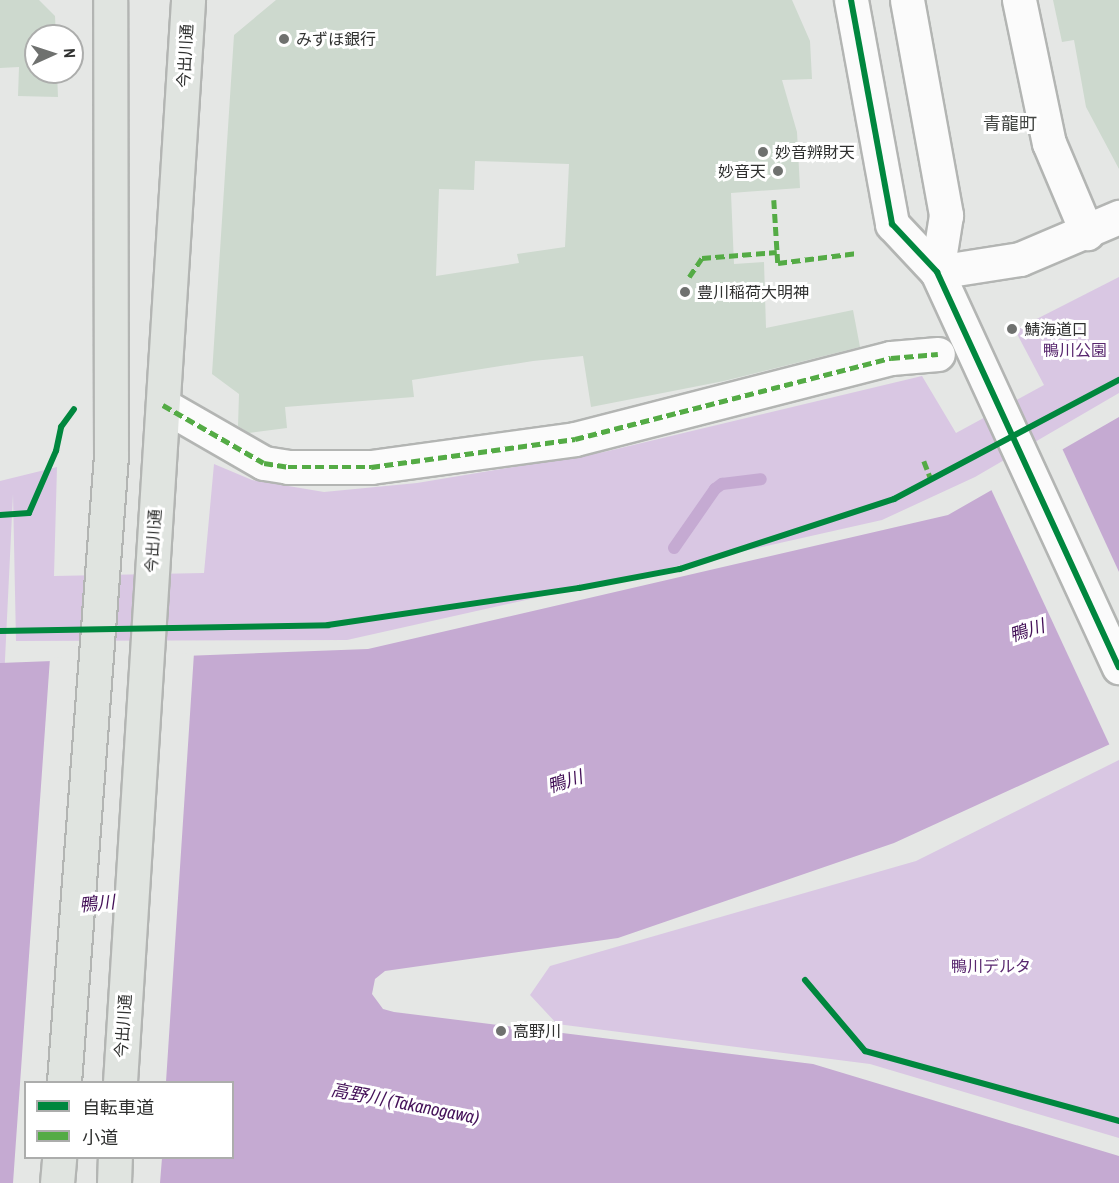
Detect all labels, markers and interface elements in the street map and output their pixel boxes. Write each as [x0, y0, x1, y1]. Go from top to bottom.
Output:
north arrow [24, 24, 84, 84]
street label: 今出川通 [174, 24, 196, 88]
place label: みずほ銀行 [296, 29, 376, 49]
marker: みずほ銀行 [277, 32, 291, 46]
text: N [59, 48, 81, 58]
district label: 青龍町 [983, 113, 1037, 135]
place label: 妙音辨財天 [775, 142, 855, 162]
marker: 妙音辨財天 [756, 145, 770, 159]
place label: 妙音天 [718, 161, 766, 181]
marker: 妙音天 [771, 164, 785, 178]
place label: 豊川稲荷大明神 [697, 282, 809, 302]
marker: 豊川稲荷大明神 [678, 285, 692, 299]
place label: 鯖海道口 [1024, 319, 1088, 339]
marker: 鯖海道口 [1005, 322, 1019, 336]
park label: 鴨川公園 [1043, 340, 1107, 360]
street label: 今出川通 [141, 508, 165, 574]
water label: 鴨川 [1007, 615, 1047, 647]
water label: 鴨川 [545, 766, 585, 798]
water label: 鴨川 [78, 891, 116, 917]
park label: 鴨川デルタ [951, 956, 1031, 976]
street label: 今出川通 [111, 993, 135, 1059]
place label: 高野川 [513, 1021, 561, 1041]
marker: 高野川 [494, 1024, 508, 1038]
water label: 高野川 (Takanogawa) [329, 1079, 481, 1129]
legend [24, 1081, 234, 1159]
text: 自転車道 [82, 1095, 154, 1120]
text: 小道 [82, 1125, 118, 1150]

